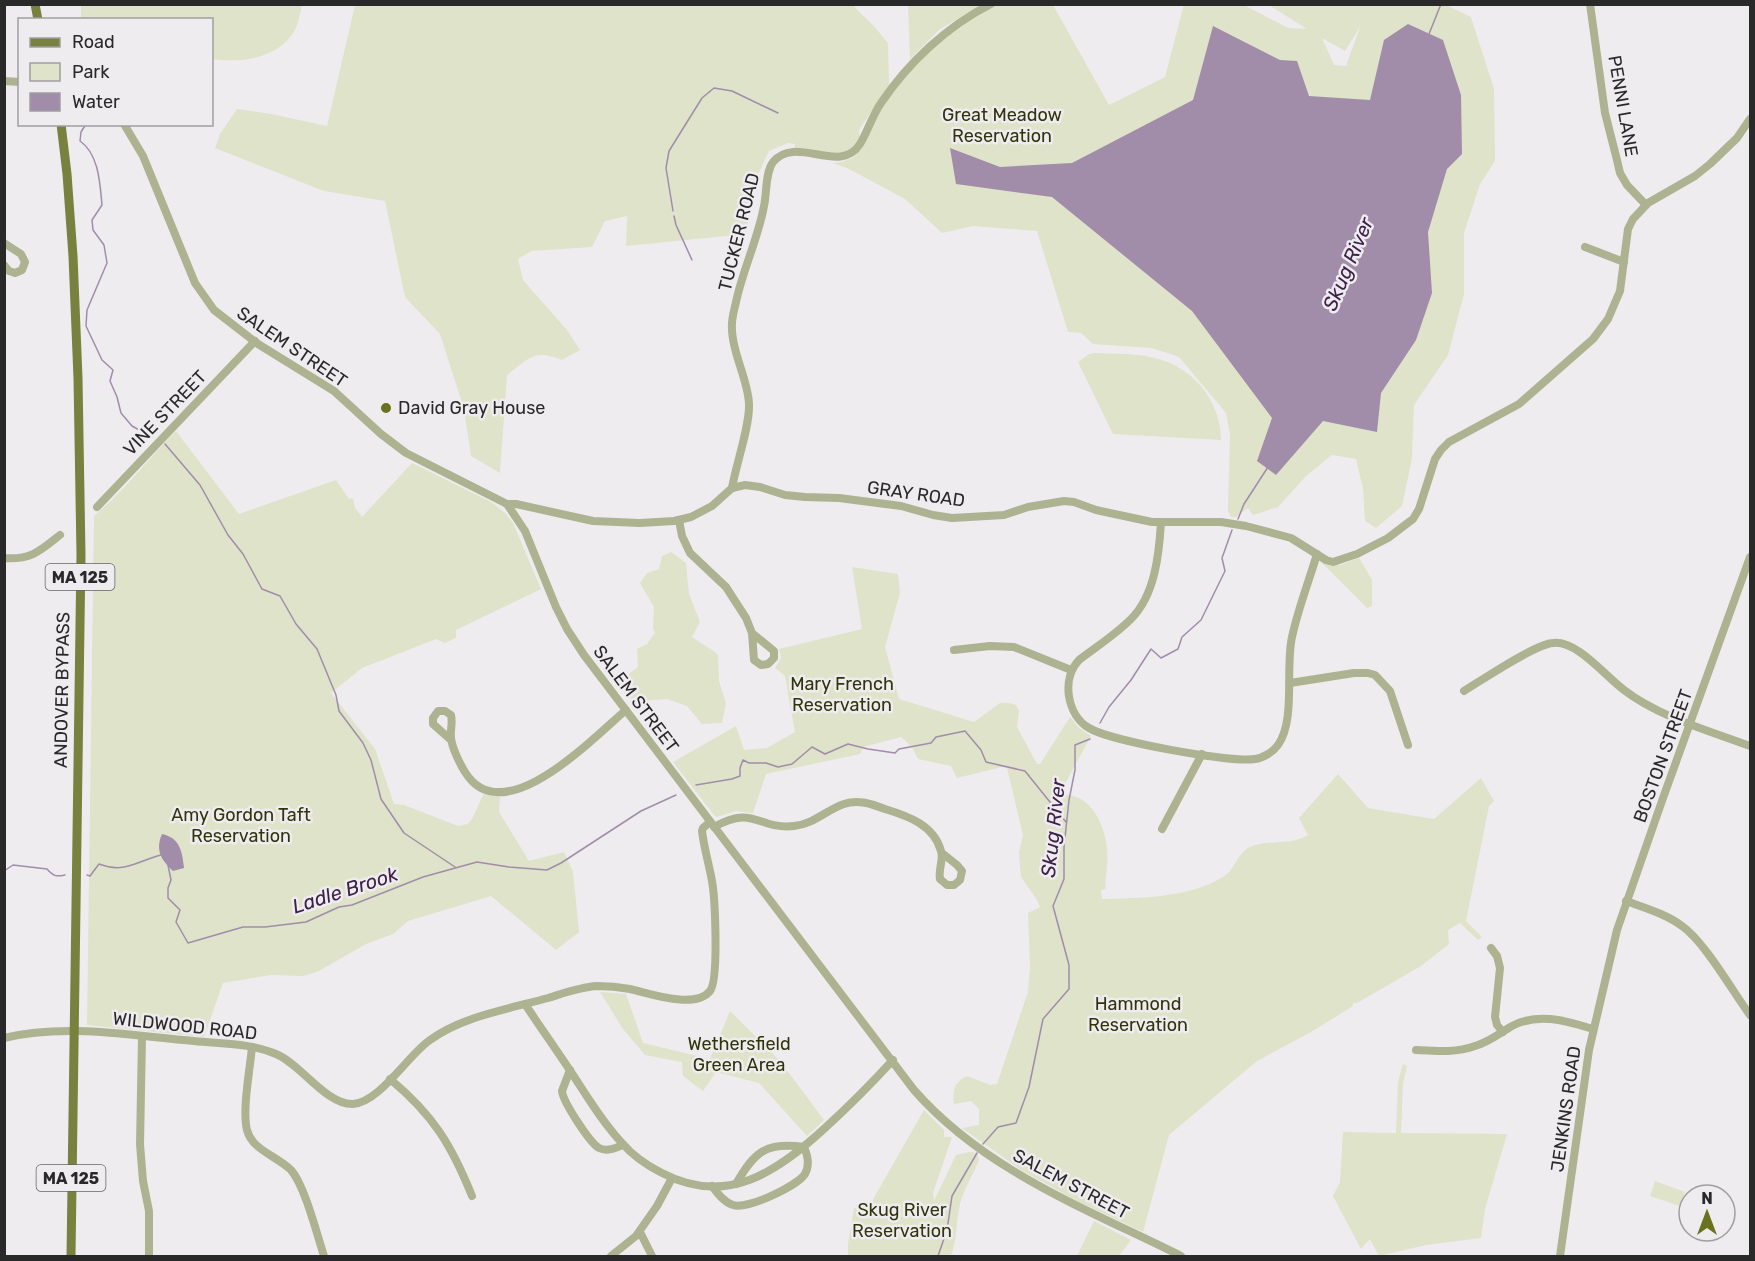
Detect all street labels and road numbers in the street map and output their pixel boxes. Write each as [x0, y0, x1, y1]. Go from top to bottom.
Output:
street label: PENNI LANE [1603, 54, 1643, 158]
street label: TUCKER ROAD [714, 171, 764, 293]
street label: SALEM STREET [233, 302, 351, 392]
street label: VINE STREET [119, 366, 211, 460]
street label: GRAY ROAD [866, 476, 966, 512]
road number: MA 125 [46, 564, 115, 590]
street label: ANDOVER BYPASS [50, 612, 74, 768]
street label: SALEM STREET [589, 641, 683, 757]
street label: BOSTON STREET [1629, 686, 1697, 826]
street label: WILDWOOD ROAD [112, 1007, 258, 1045]
street label: JENKINS ROAD [1546, 1045, 1586, 1173]
street label: SALEM STREET [1009, 1144, 1133, 1224]
road number: MA 125 [36, 1165, 106, 1191]

